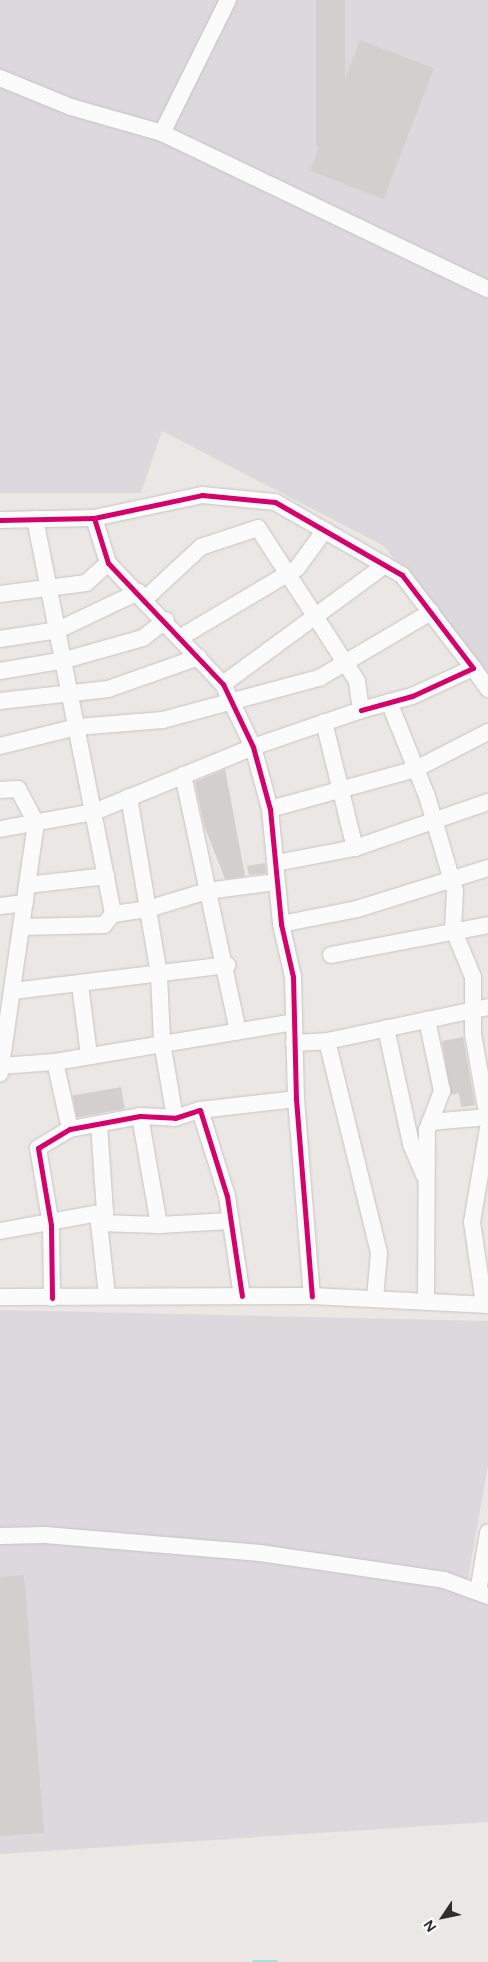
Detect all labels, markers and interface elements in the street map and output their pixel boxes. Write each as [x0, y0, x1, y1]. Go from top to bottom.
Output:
north arrow [418, 1892, 468, 1942]
text: N [420, 1916, 440, 1935]

